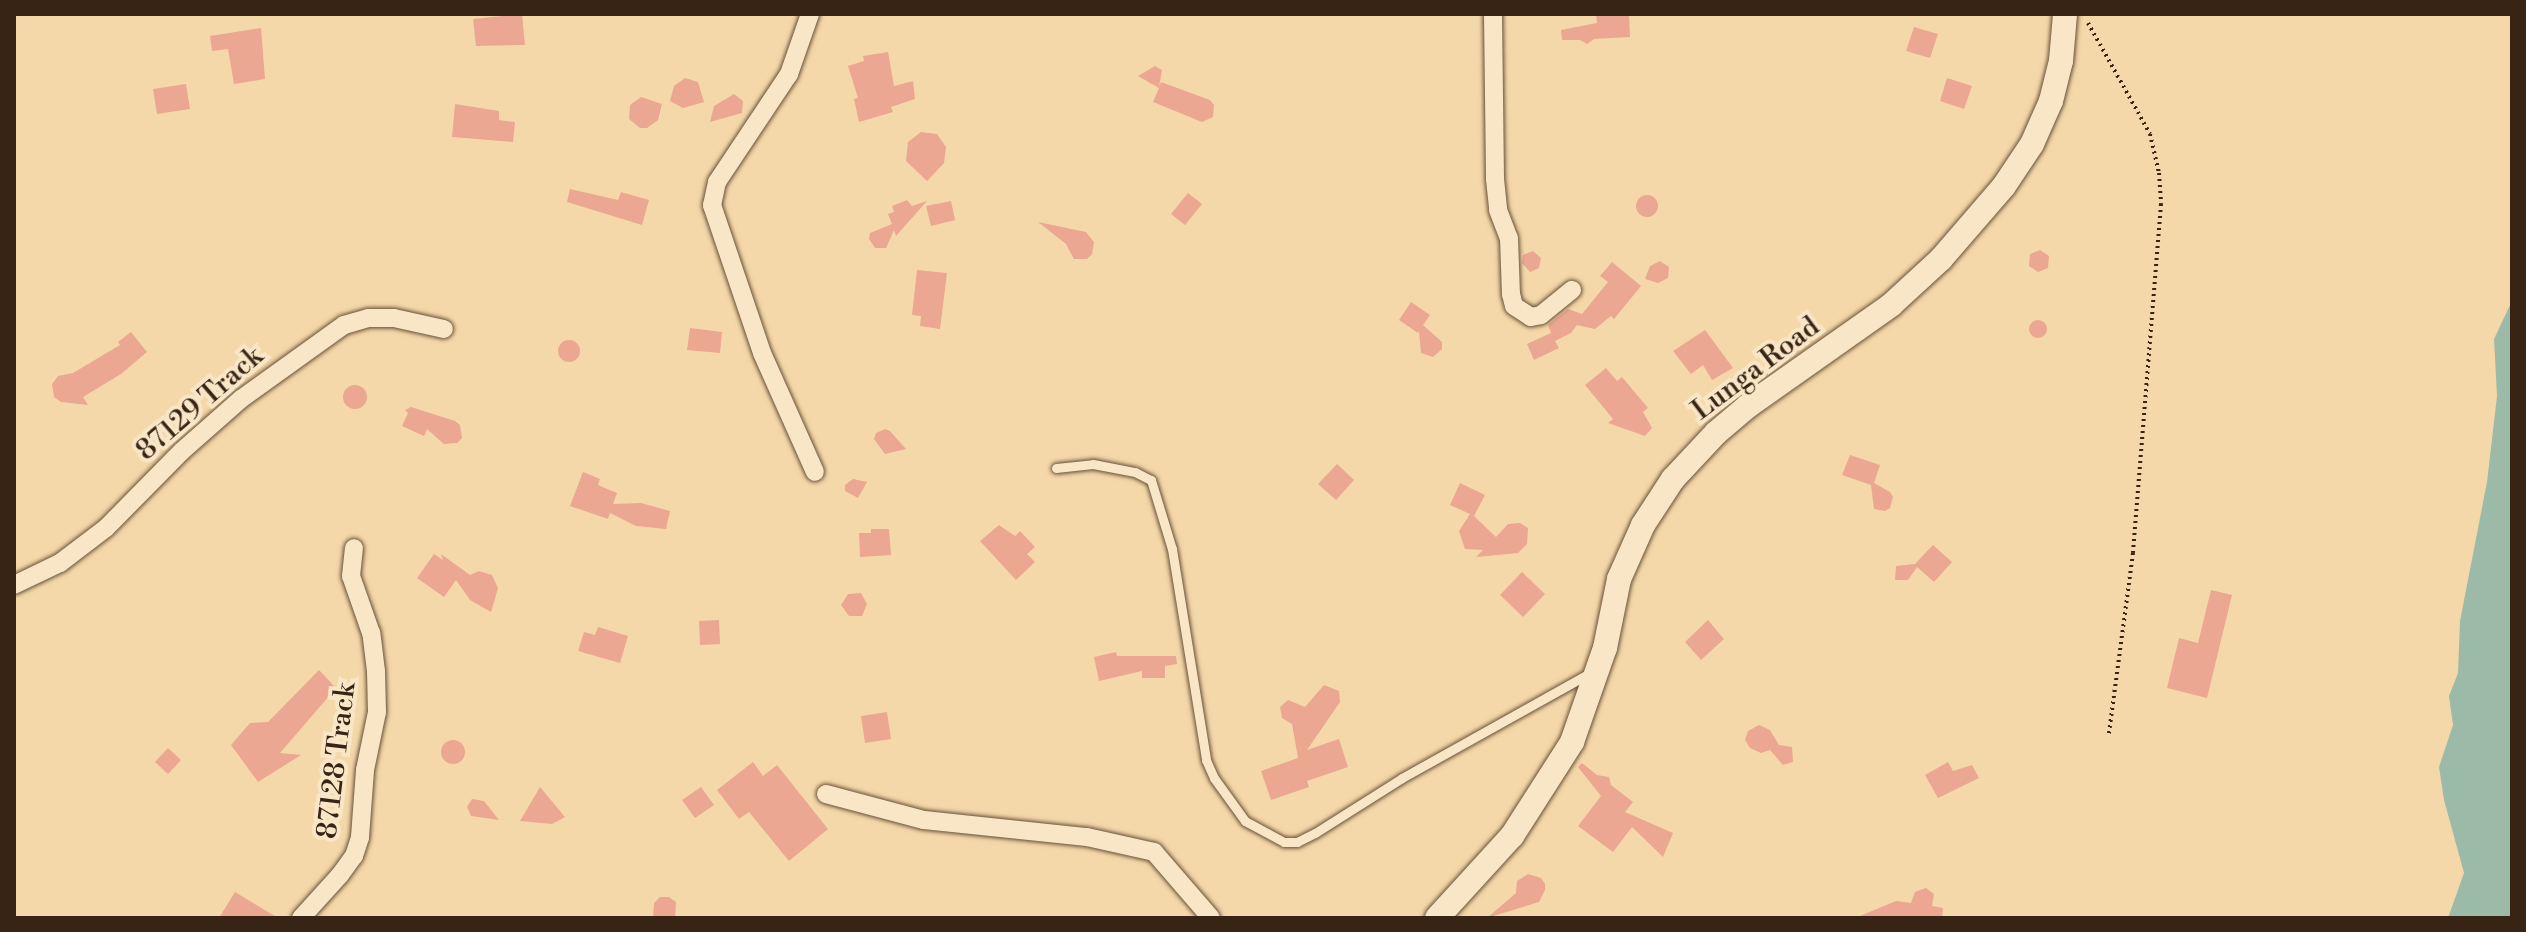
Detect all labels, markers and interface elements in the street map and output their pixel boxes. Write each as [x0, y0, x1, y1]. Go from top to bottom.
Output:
street label: Lunga Road [1686, 310, 1826, 428]
street label: 87129 Track [130, 340, 270, 468]
street label: 87128 Track [311, 681, 363, 841]

